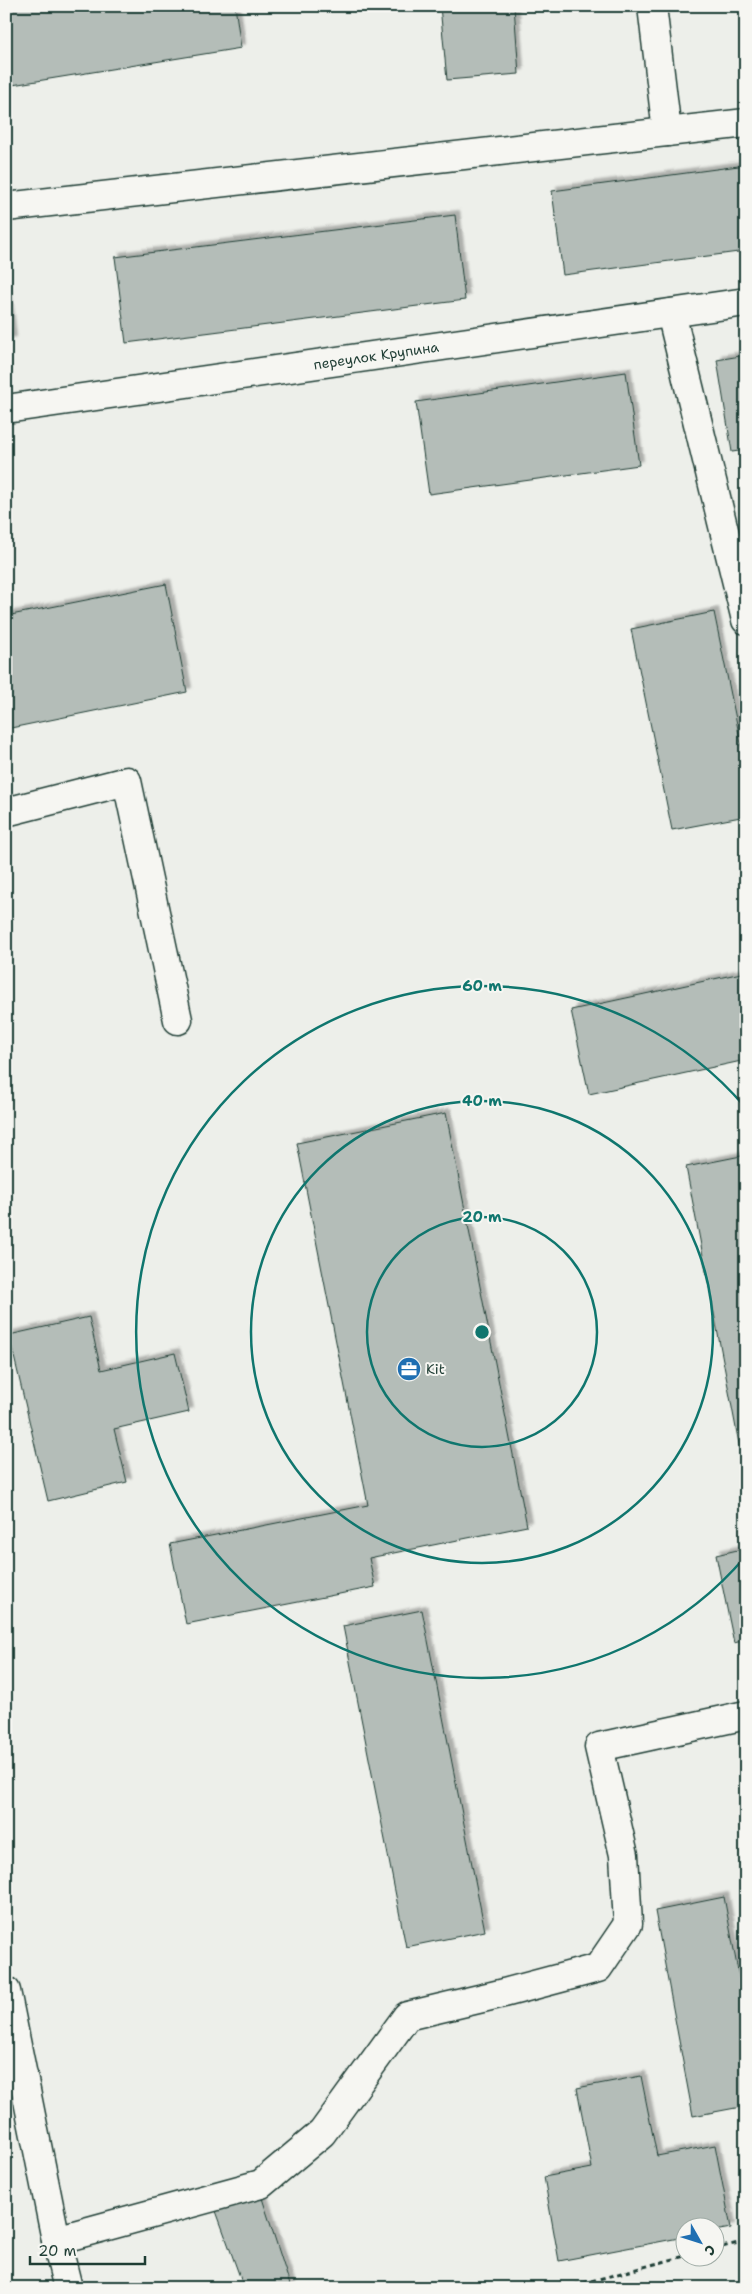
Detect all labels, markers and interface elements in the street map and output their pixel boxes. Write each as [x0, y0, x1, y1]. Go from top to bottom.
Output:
street label: переулок Крупина [312, 337, 440, 373]
text: 60 m [462, 976, 502, 996]
text: 40 m [462, 1091, 502, 1111]
text: 20 m [462, 1207, 502, 1227]
centre of rings [473, 1323, 491, 1341]
office icon: Kit [396, 1356, 422, 1382]
place label: Kit [426, 1360, 445, 1378]
north arrow [674, 2216, 724, 2266]
scale bar [30, 2234, 145, 2266]
text: 20 m [38, 2241, 77, 2261]
text: С [700, 2241, 720, 2259]

